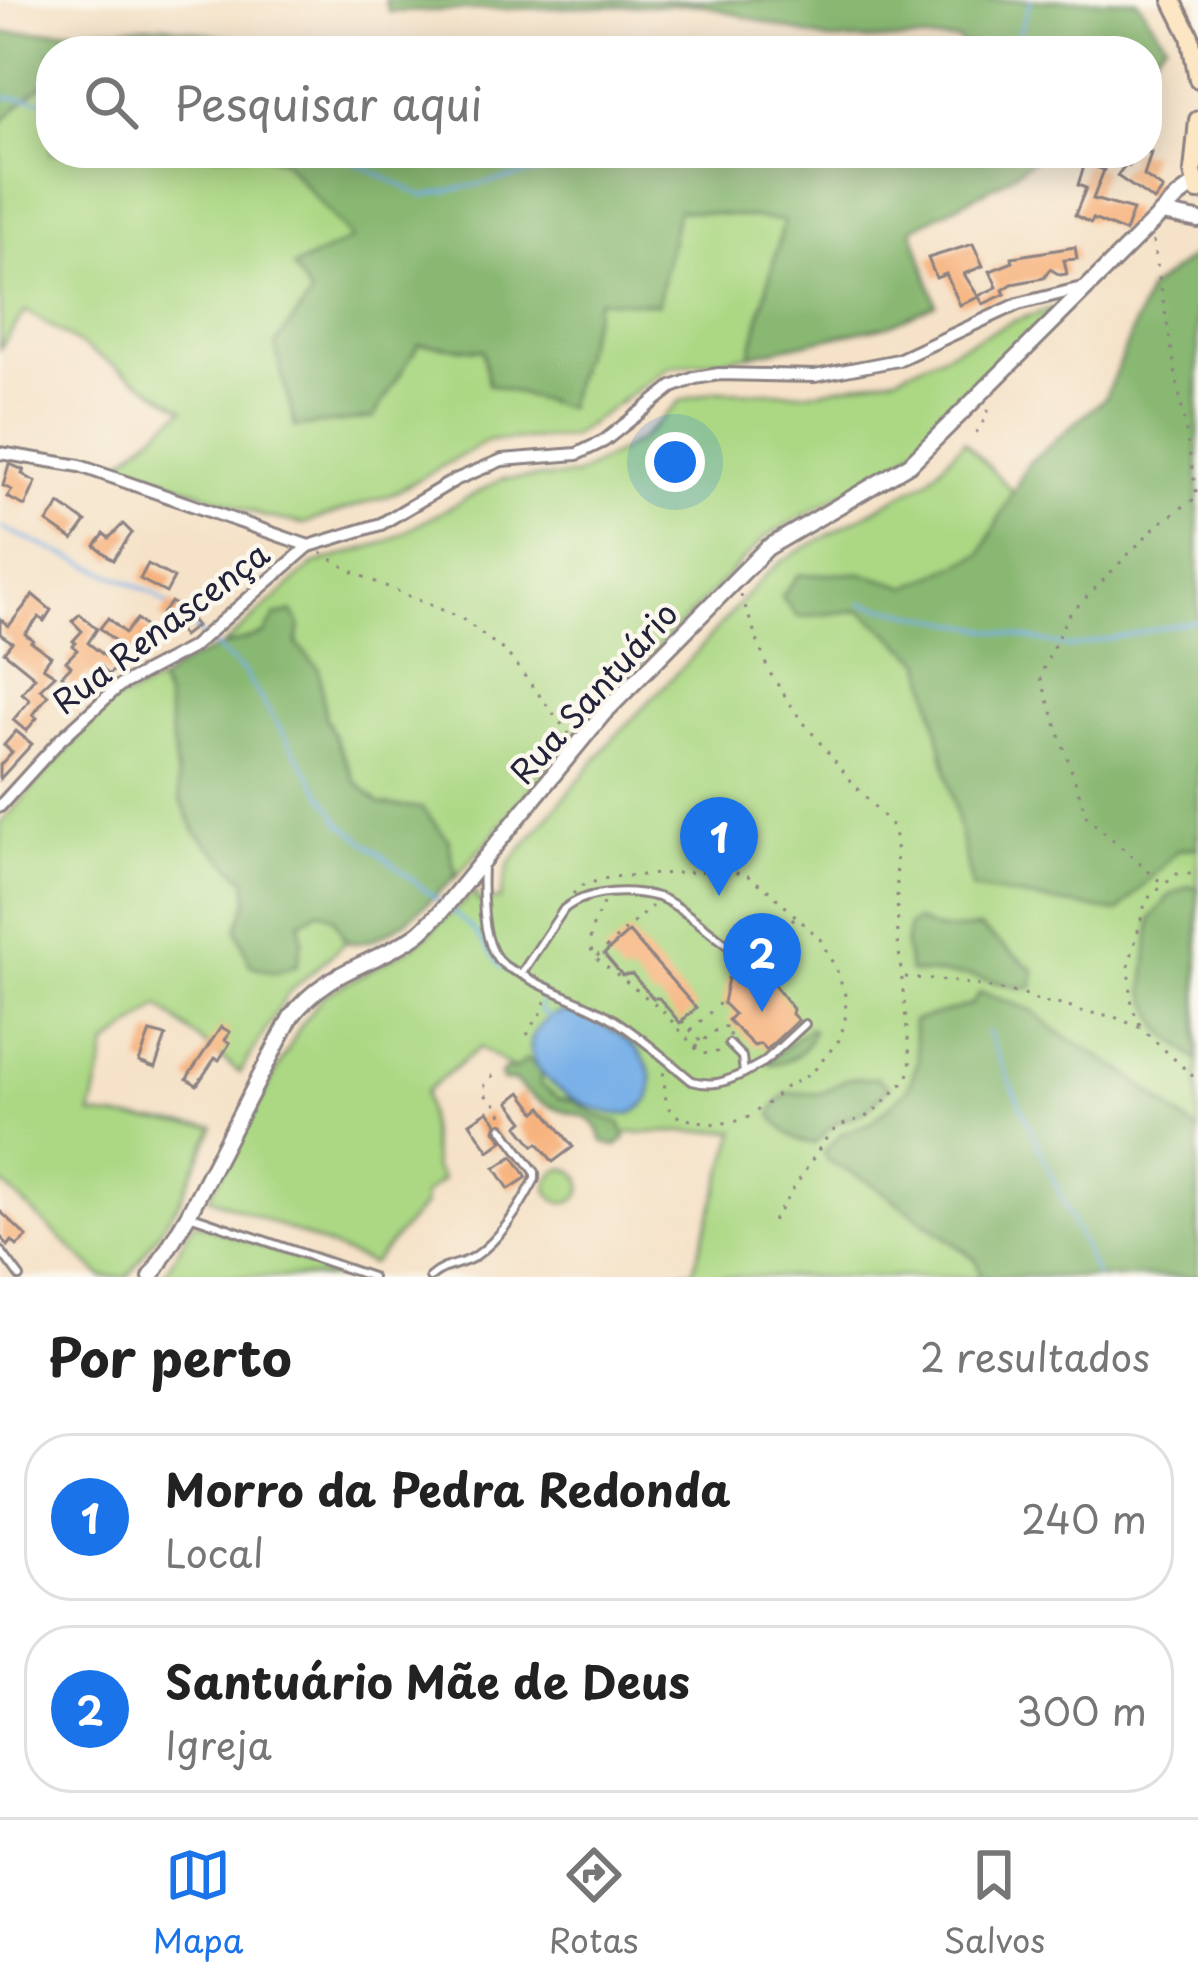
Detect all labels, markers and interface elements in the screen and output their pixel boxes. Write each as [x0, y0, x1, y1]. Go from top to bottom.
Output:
search box [36, 36, 1162, 168]
text: Pesquisar aqui [174, 68, 483, 136]
icon: search [78, 69, 144, 135]
your location [645, 432, 705, 492]
street label: Rua Renascença [41, 528, 279, 725]
street label: Rua Santuário [497, 589, 688, 794]
pin: 1 [680, 797, 758, 896]
pin: 2 [723, 913, 801, 1012]
text: Por perto [48, 1317, 292, 1394]
text: 2 resultados [920, 1326, 1150, 1385]
text: Morro da Pedra Redonda [165, 1454, 731, 1522]
text: 1 [81, 1488, 99, 1547]
text: 240 m [1021, 1488, 1147, 1547]
text: Local [165, 1522, 264, 1581]
text: Santuário Mãe de Deus [165, 1646, 690, 1714]
text: 2 [76, 1680, 104, 1739]
text: 300 m [1016, 1680, 1147, 1739]
text: Igreja [165, 1714, 272, 1773]
tab: Mapa [153, 1842, 243, 1964]
tab: Rotas [549, 1842, 638, 1964]
tab: Salvos [944, 1842, 1045, 1964]

